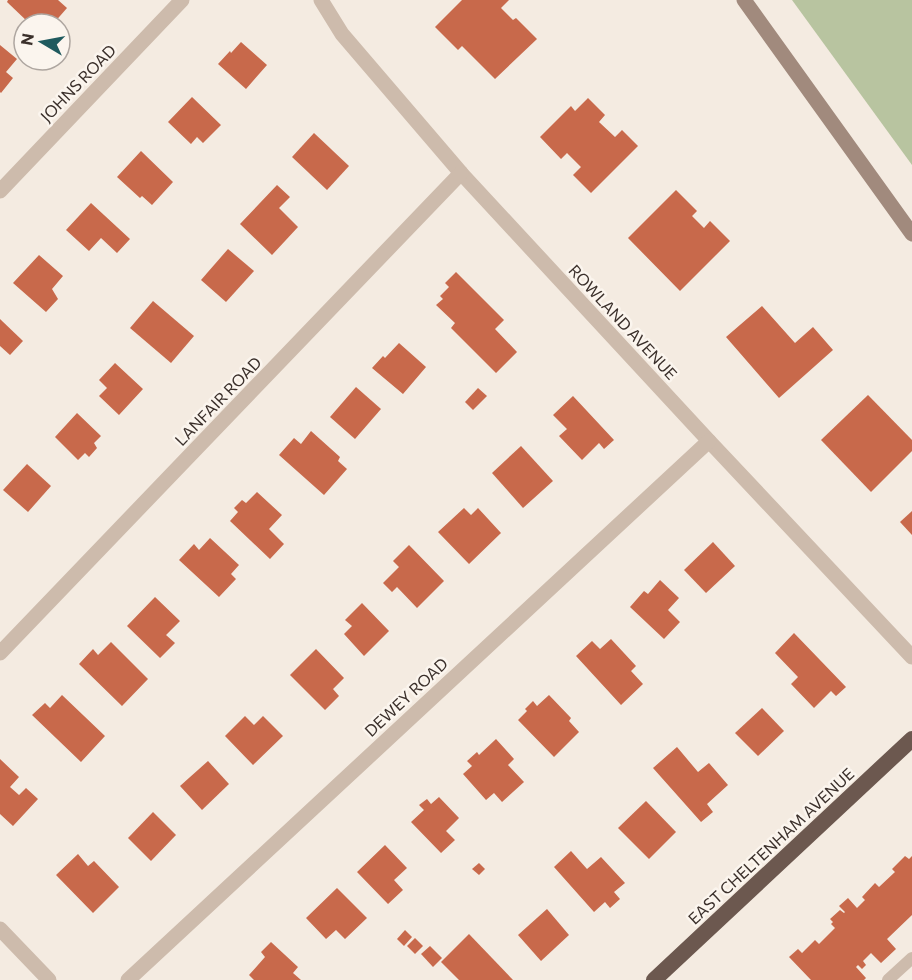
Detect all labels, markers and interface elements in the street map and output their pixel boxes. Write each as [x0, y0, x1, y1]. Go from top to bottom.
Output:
north arrow [12, 12, 72, 72]
text: N [16, 32, 37, 47]
street label: JOHNS ROAD [36, 40, 119, 125]
street label: ROWLAND AVENUE [565, 260, 682, 383]
street label: LANFAIR ROAD [171, 352, 265, 449]
street label: DEWEY ROAD [360, 653, 451, 740]
street label: EAST CHELTENHAM AVENUE [684, 764, 858, 928]

